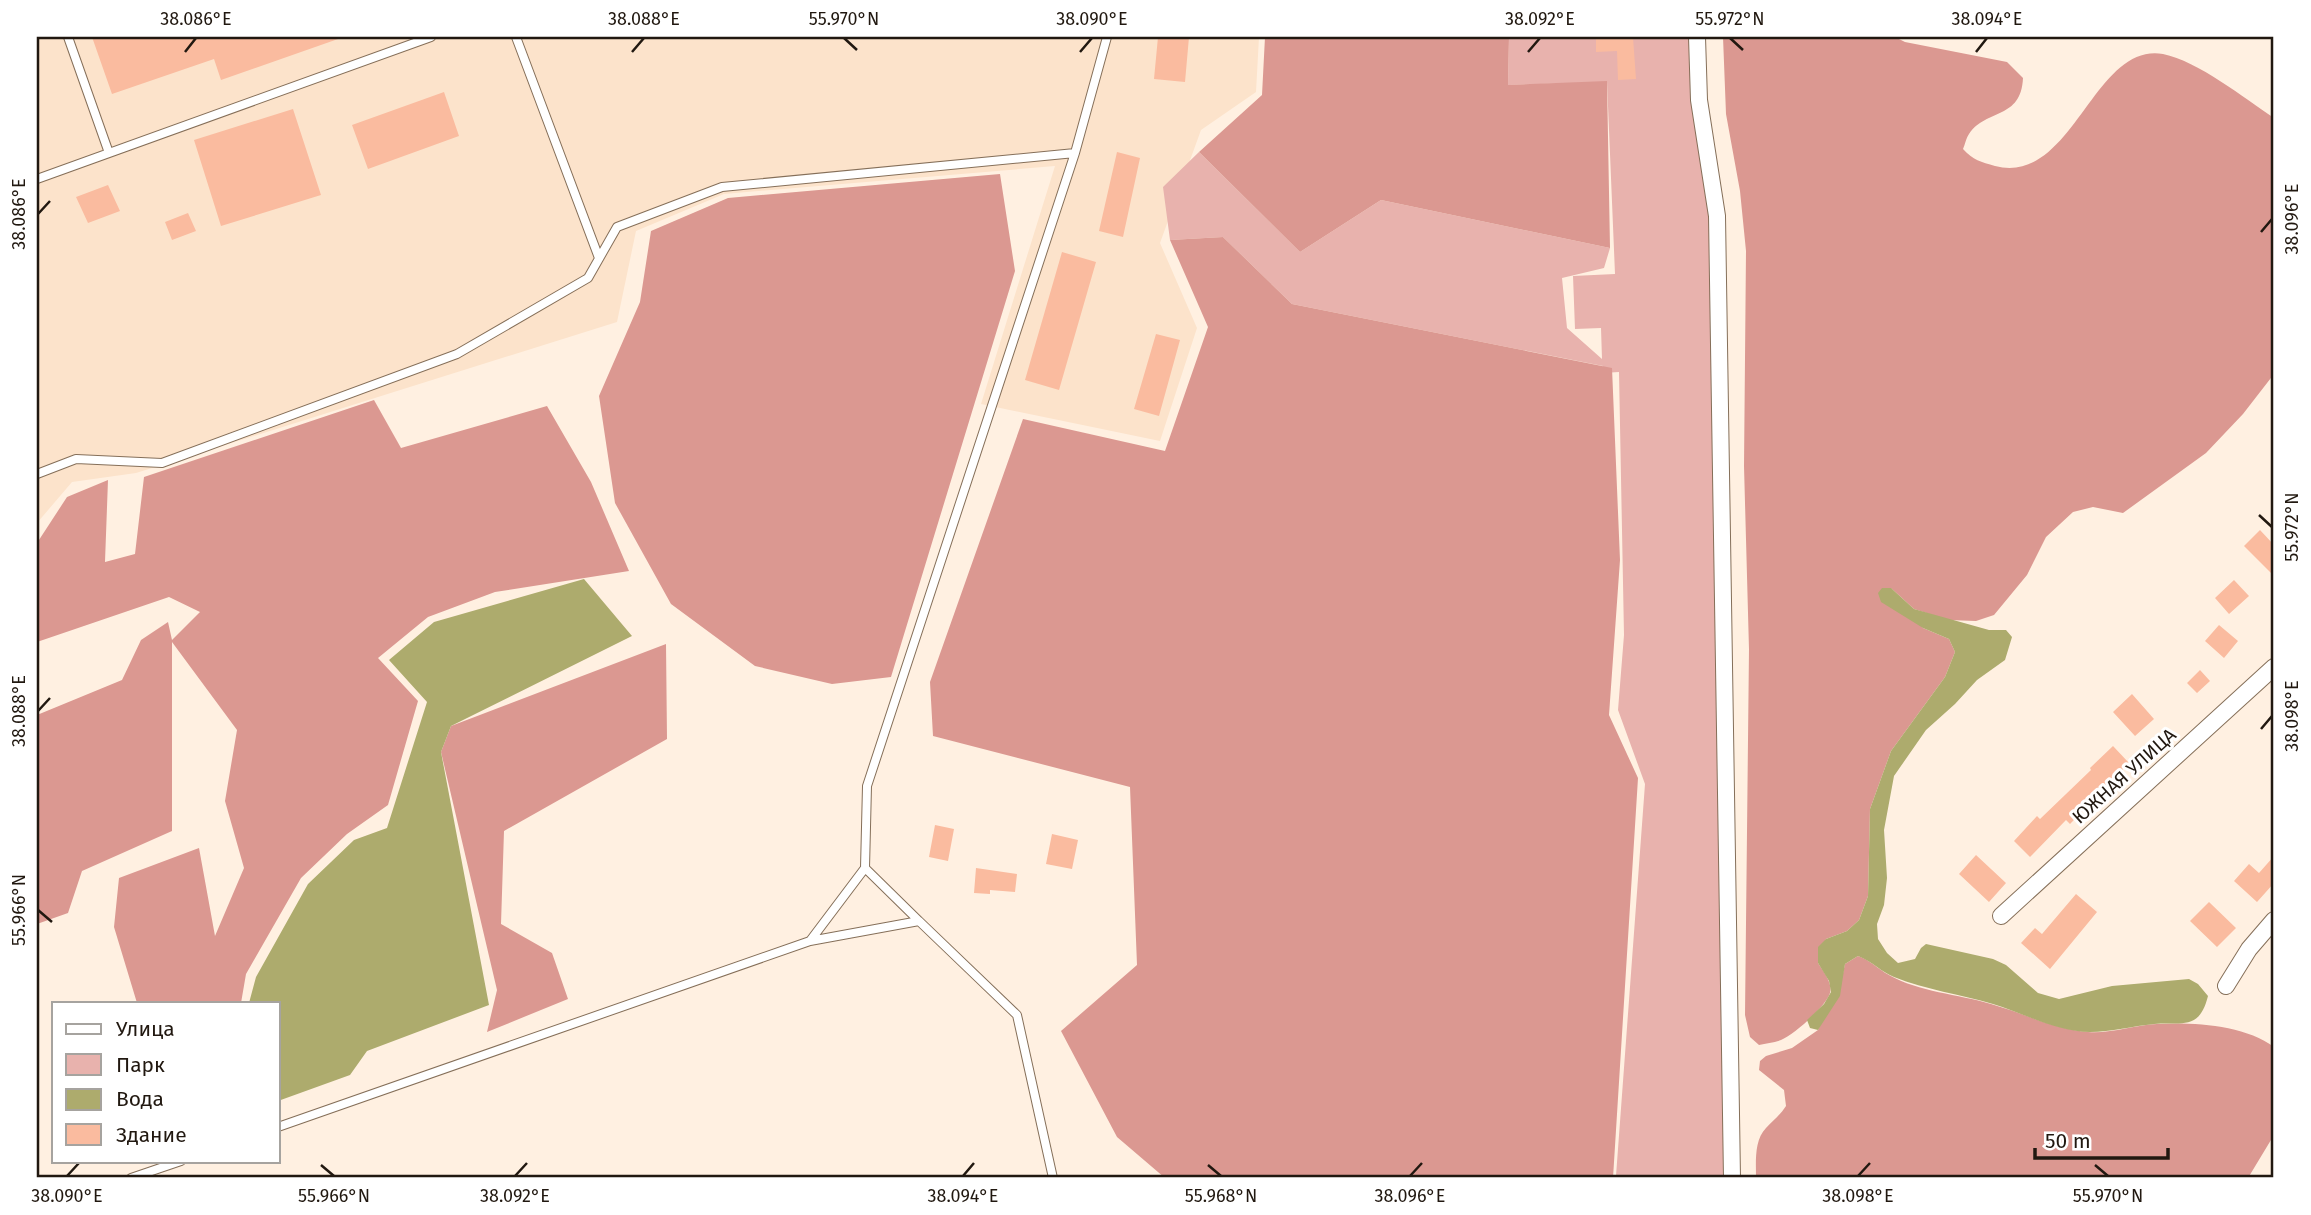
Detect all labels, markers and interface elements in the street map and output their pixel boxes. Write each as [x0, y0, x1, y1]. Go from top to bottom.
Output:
text: 38.086°E [160, 8, 232, 30]
text: 38.088°E [608, 8, 680, 30]
text: 55.970°N [809, 8, 879, 30]
text: 38.090°E [1056, 8, 1128, 30]
text: 38.092°E [1505, 8, 1575, 30]
text: 55.972°N [1695, 8, 1765, 30]
text: 38.094°E [1952, 8, 2022, 30]
text: 38.086°E [8, 178, 30, 250]
text: 38.096°E [2281, 184, 2303, 254]
text: 55.972°N [2281, 492, 2303, 562]
text: 38.088°E [8, 675, 30, 747]
text: 38.098°E [2281, 680, 2303, 752]
street label: ЮЖНАЯ УЛИЦА [2067, 723, 2181, 829]
text: 55.966°N [8, 874, 30, 946]
legend [52, 1002, 280, 1162]
text: Улица [116, 1016, 175, 1042]
text: Парк [116, 1052, 165, 1078]
text: Вода [116, 1086, 164, 1112]
scale bar [2035, 1117, 2168, 1161]
text: Здание [116, 1122, 187, 1148]
text: 50 m [2045, 1128, 2091, 1154]
text: 38.090°E [31, 1185, 103, 1207]
text: 55.966°N [298, 1185, 370, 1207]
text: 38.092°E [480, 1185, 550, 1207]
text: 38.094°E [928, 1185, 998, 1207]
text: 55.968°N [1185, 1185, 1257, 1207]
text: 38.096°E [1375, 1185, 1445, 1207]
text: 38.098°E [1822, 1185, 1894, 1207]
text: 55.970°N [2073, 1185, 2143, 1207]

